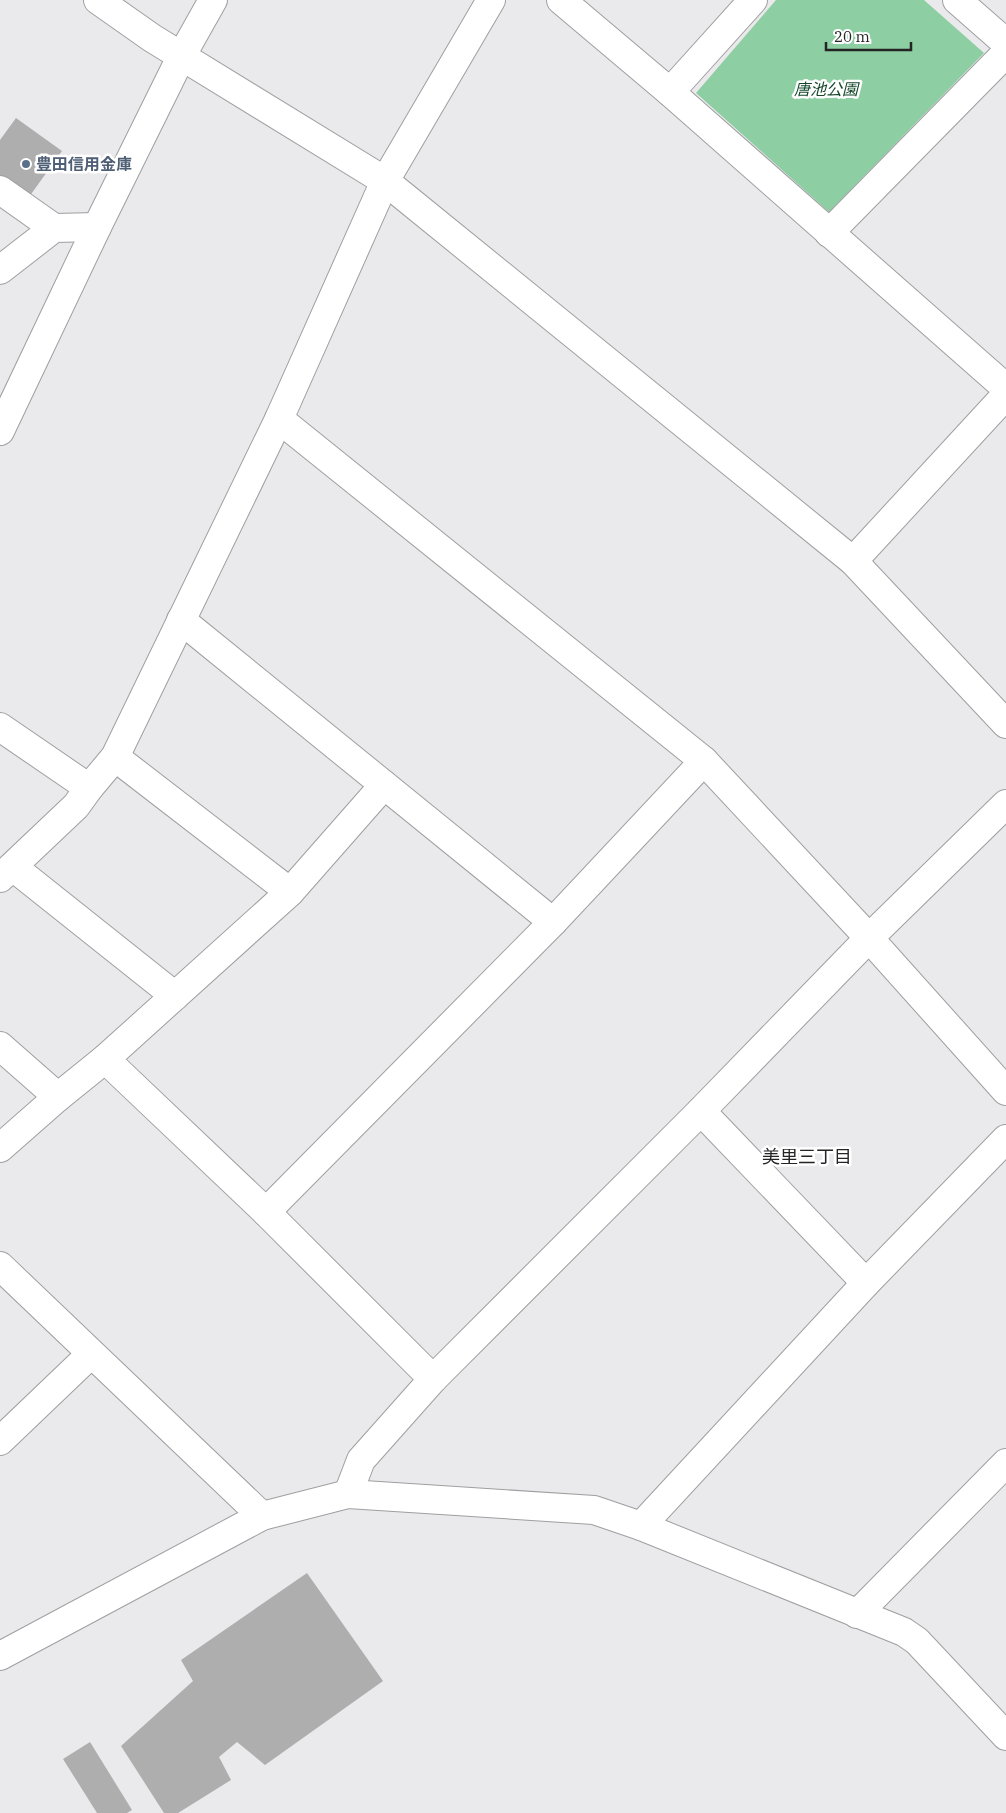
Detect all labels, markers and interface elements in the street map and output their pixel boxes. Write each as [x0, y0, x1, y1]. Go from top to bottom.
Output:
scale bar [826, 20, 911, 52]
text: 20 m [834, 27, 870, 46]
park label: 唐池公園 [794, 79, 860, 99]
place label: 豊田信用金庫 [36, 154, 132, 174]
marker: 豊田信用金庫 [20, 158, 32, 170]
district label: 美里三丁目 [762, 1145, 852, 1168]

